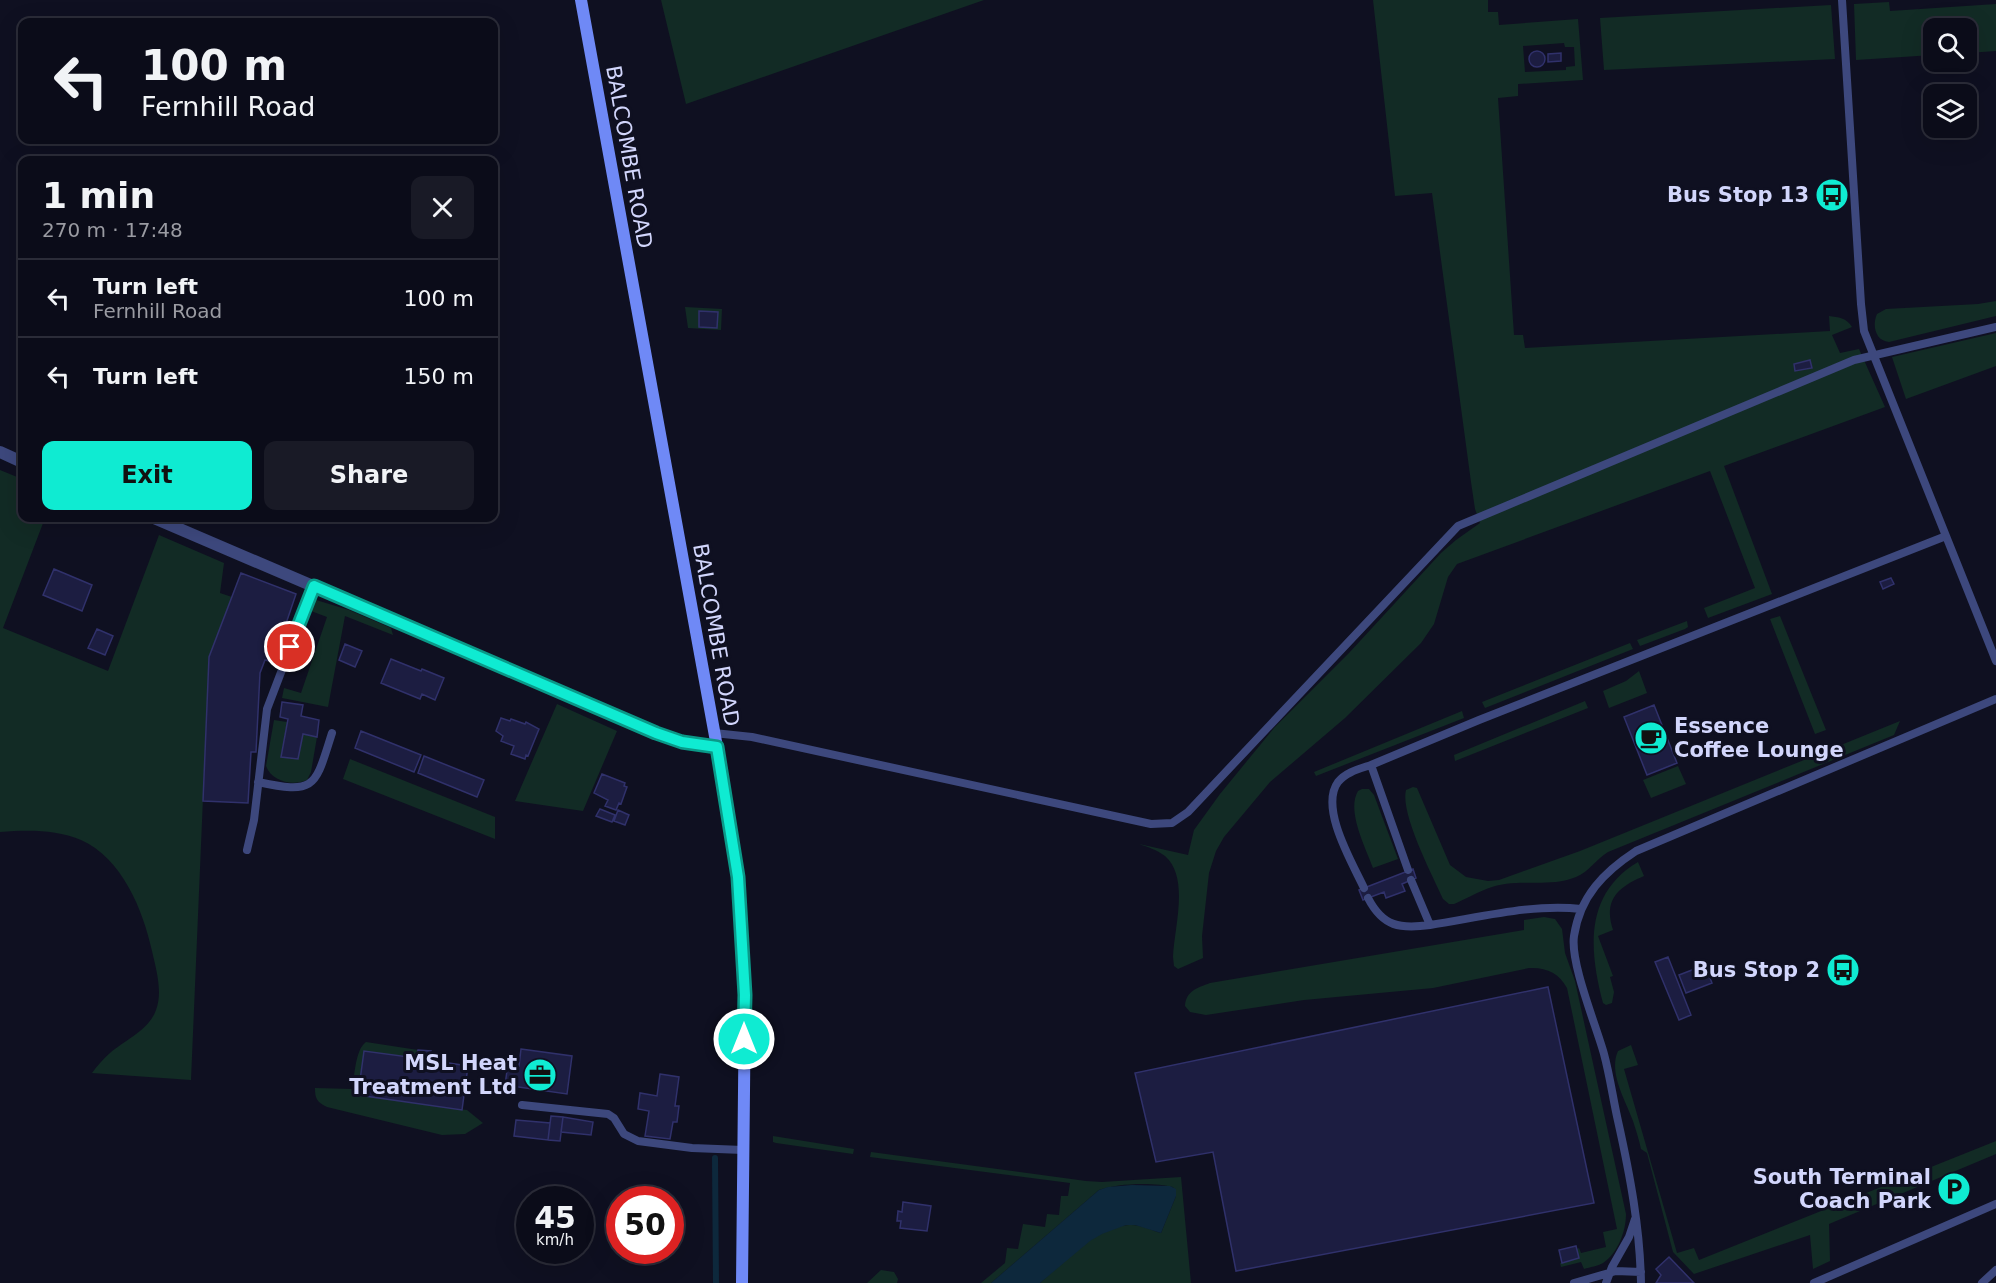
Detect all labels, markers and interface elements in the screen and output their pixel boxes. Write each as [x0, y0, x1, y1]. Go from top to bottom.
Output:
map controls [1923, 18, 1977, 138]
button: search [1923, 18, 1977, 72]
text: 100 m [141, 41, 287, 90]
icon: left [42, 42, 120, 120]
street label: BALCOMBE ROAD [601, 64, 657, 250]
button: layers [1923, 84, 1977, 138]
text: Fernhill Road [141, 91, 315, 122]
text: 1 min [42, 175, 155, 216]
button: close [411, 176, 474, 239]
bus stop icon: Bus Stop 13 [1814, 177, 1850, 213]
place label: Bus Stop 13 [1667, 183, 1809, 207]
text: 270 m · 17:48 [42, 218, 183, 242]
text: Turn left [93, 274, 198, 299]
icon: left [42, 282, 75, 315]
text: 100 m [404, 286, 474, 311]
text: Fernhill Road [93, 299, 222, 323]
icon: left [42, 360, 75, 393]
text: Turn left [93, 364, 198, 389]
text: 150 m [404, 364, 474, 389]
button: Exit [42, 441, 252, 510]
button: Share [264, 441, 474, 510]
street label: BALCOMBE ROAD [688, 542, 744, 728]
pin [264, 621, 315, 672]
icon: arrive [273, 630, 306, 663]
place label: Essence Coffee Lounge [1674, 714, 1844, 762]
cafe icon: Essence Coffee Lounge [1633, 720, 1669, 756]
bus stop icon: Bus Stop 2 [1825, 952, 1861, 988]
place label: Bus Stop 2 [1693, 958, 1820, 982]
position arrow [712, 1007, 776, 1071]
place label: MSL Heat Treatment Ltd [349, 1051, 517, 1099]
office icon: MSL Heat Treatment Ltd [522, 1057, 558, 1093]
place label: South Terminal Coach Park [1753, 1165, 1932, 1213]
parking icon: South Terminal Coach Park [1936, 1171, 1972, 1207]
speed limit sign: 50 [606, 1186, 684, 1264]
text: 45 [534, 1200, 576, 1235]
text: km/h [536, 1231, 574, 1249]

